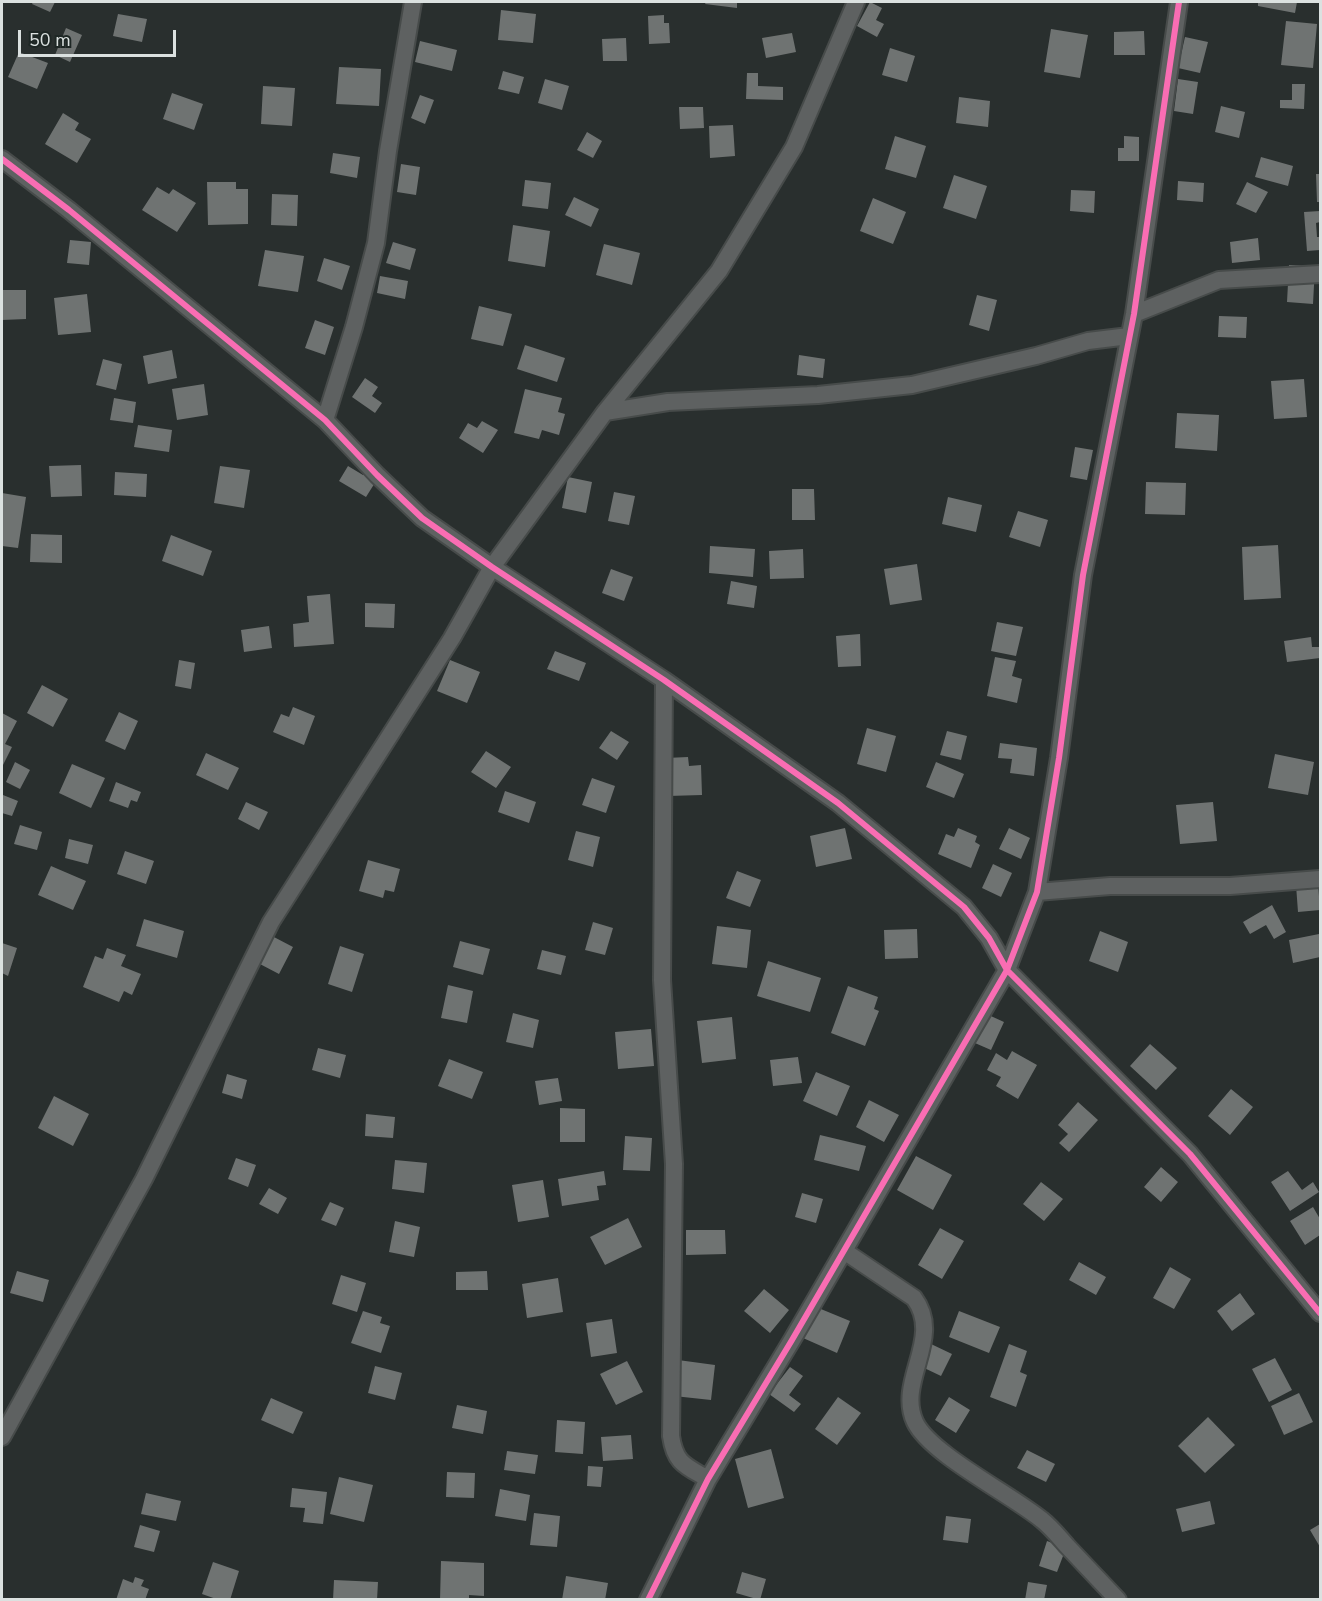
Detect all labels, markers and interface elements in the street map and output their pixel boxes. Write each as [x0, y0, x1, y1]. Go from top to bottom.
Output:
scale bar [21, 18, 178, 56]
text: 50 m [29, 28, 71, 52]

